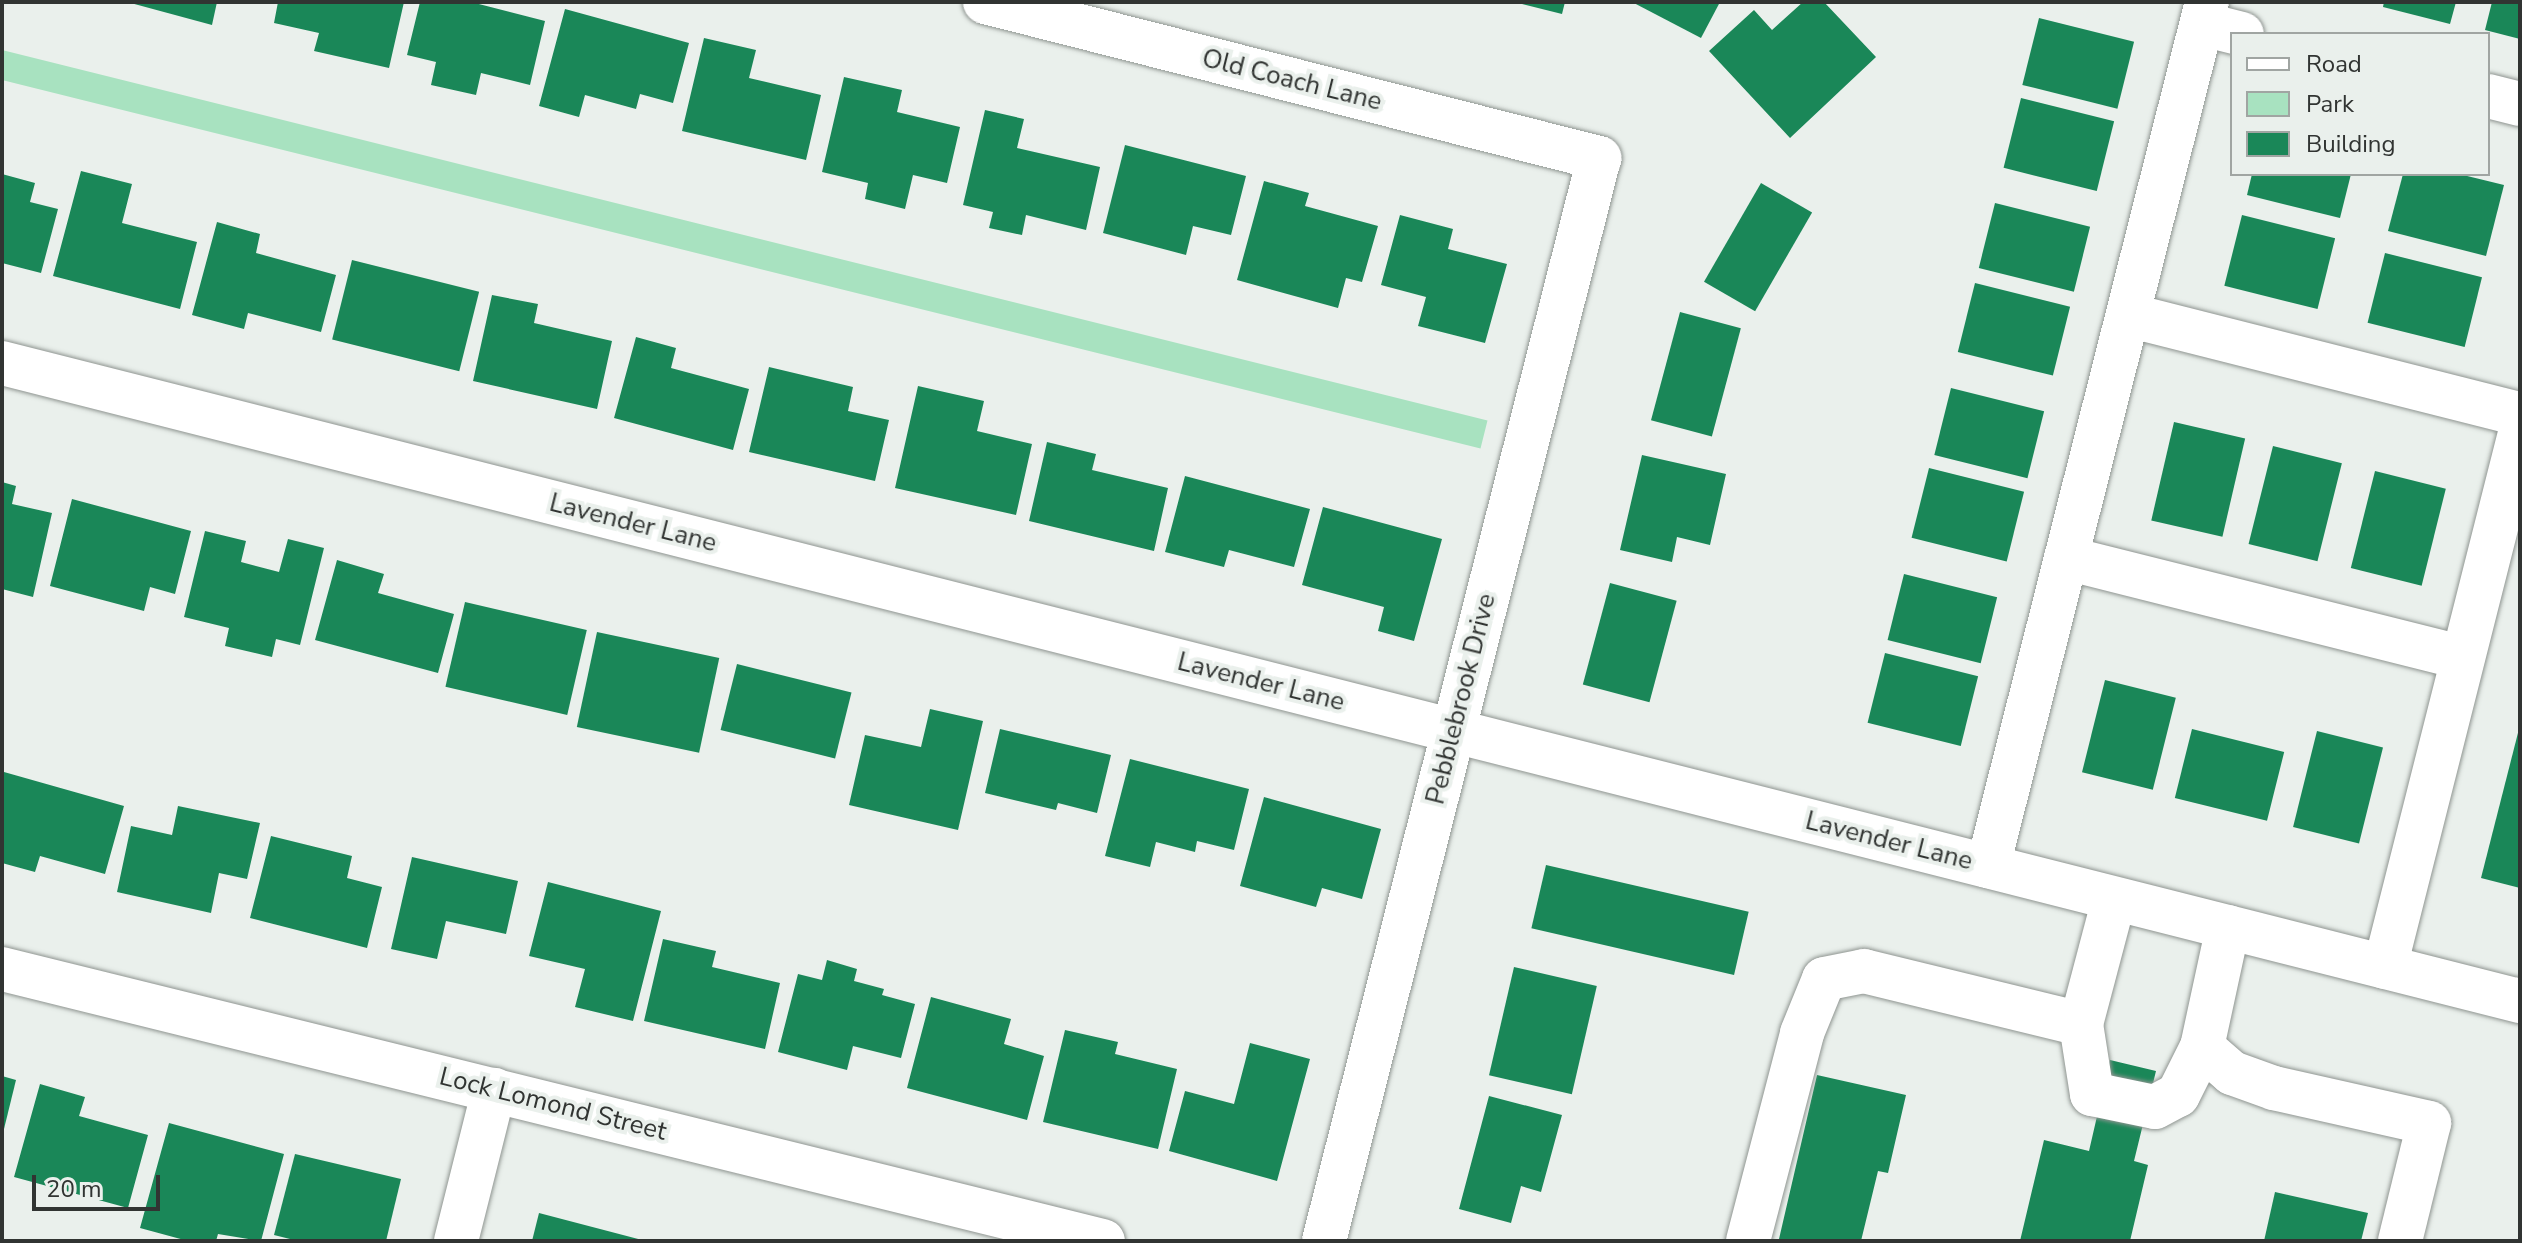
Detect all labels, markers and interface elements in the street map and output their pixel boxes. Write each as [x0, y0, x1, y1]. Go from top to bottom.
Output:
legend [2230, 32, 2490, 176]
street label: Old Coach Lane [1199, 43, 1385, 117]
text: Road [2306, 48, 2362, 80]
text: Park [2306, 88, 2354, 120]
text: Building [2306, 128, 2396, 160]
street label: Lavender Lane [546, 487, 720, 559]
street label: Pebblebrook Drive [1420, 590, 1502, 808]
street label: Lavender Lane [1174, 646, 1348, 718]
street label: Lavender Lane [1802, 805, 1976, 877]
street label: Lock Lomond Street [436, 1061, 670, 1147]
scale bar [36, 1159, 164, 1209]
text: 20 m [46, 1173, 102, 1205]

